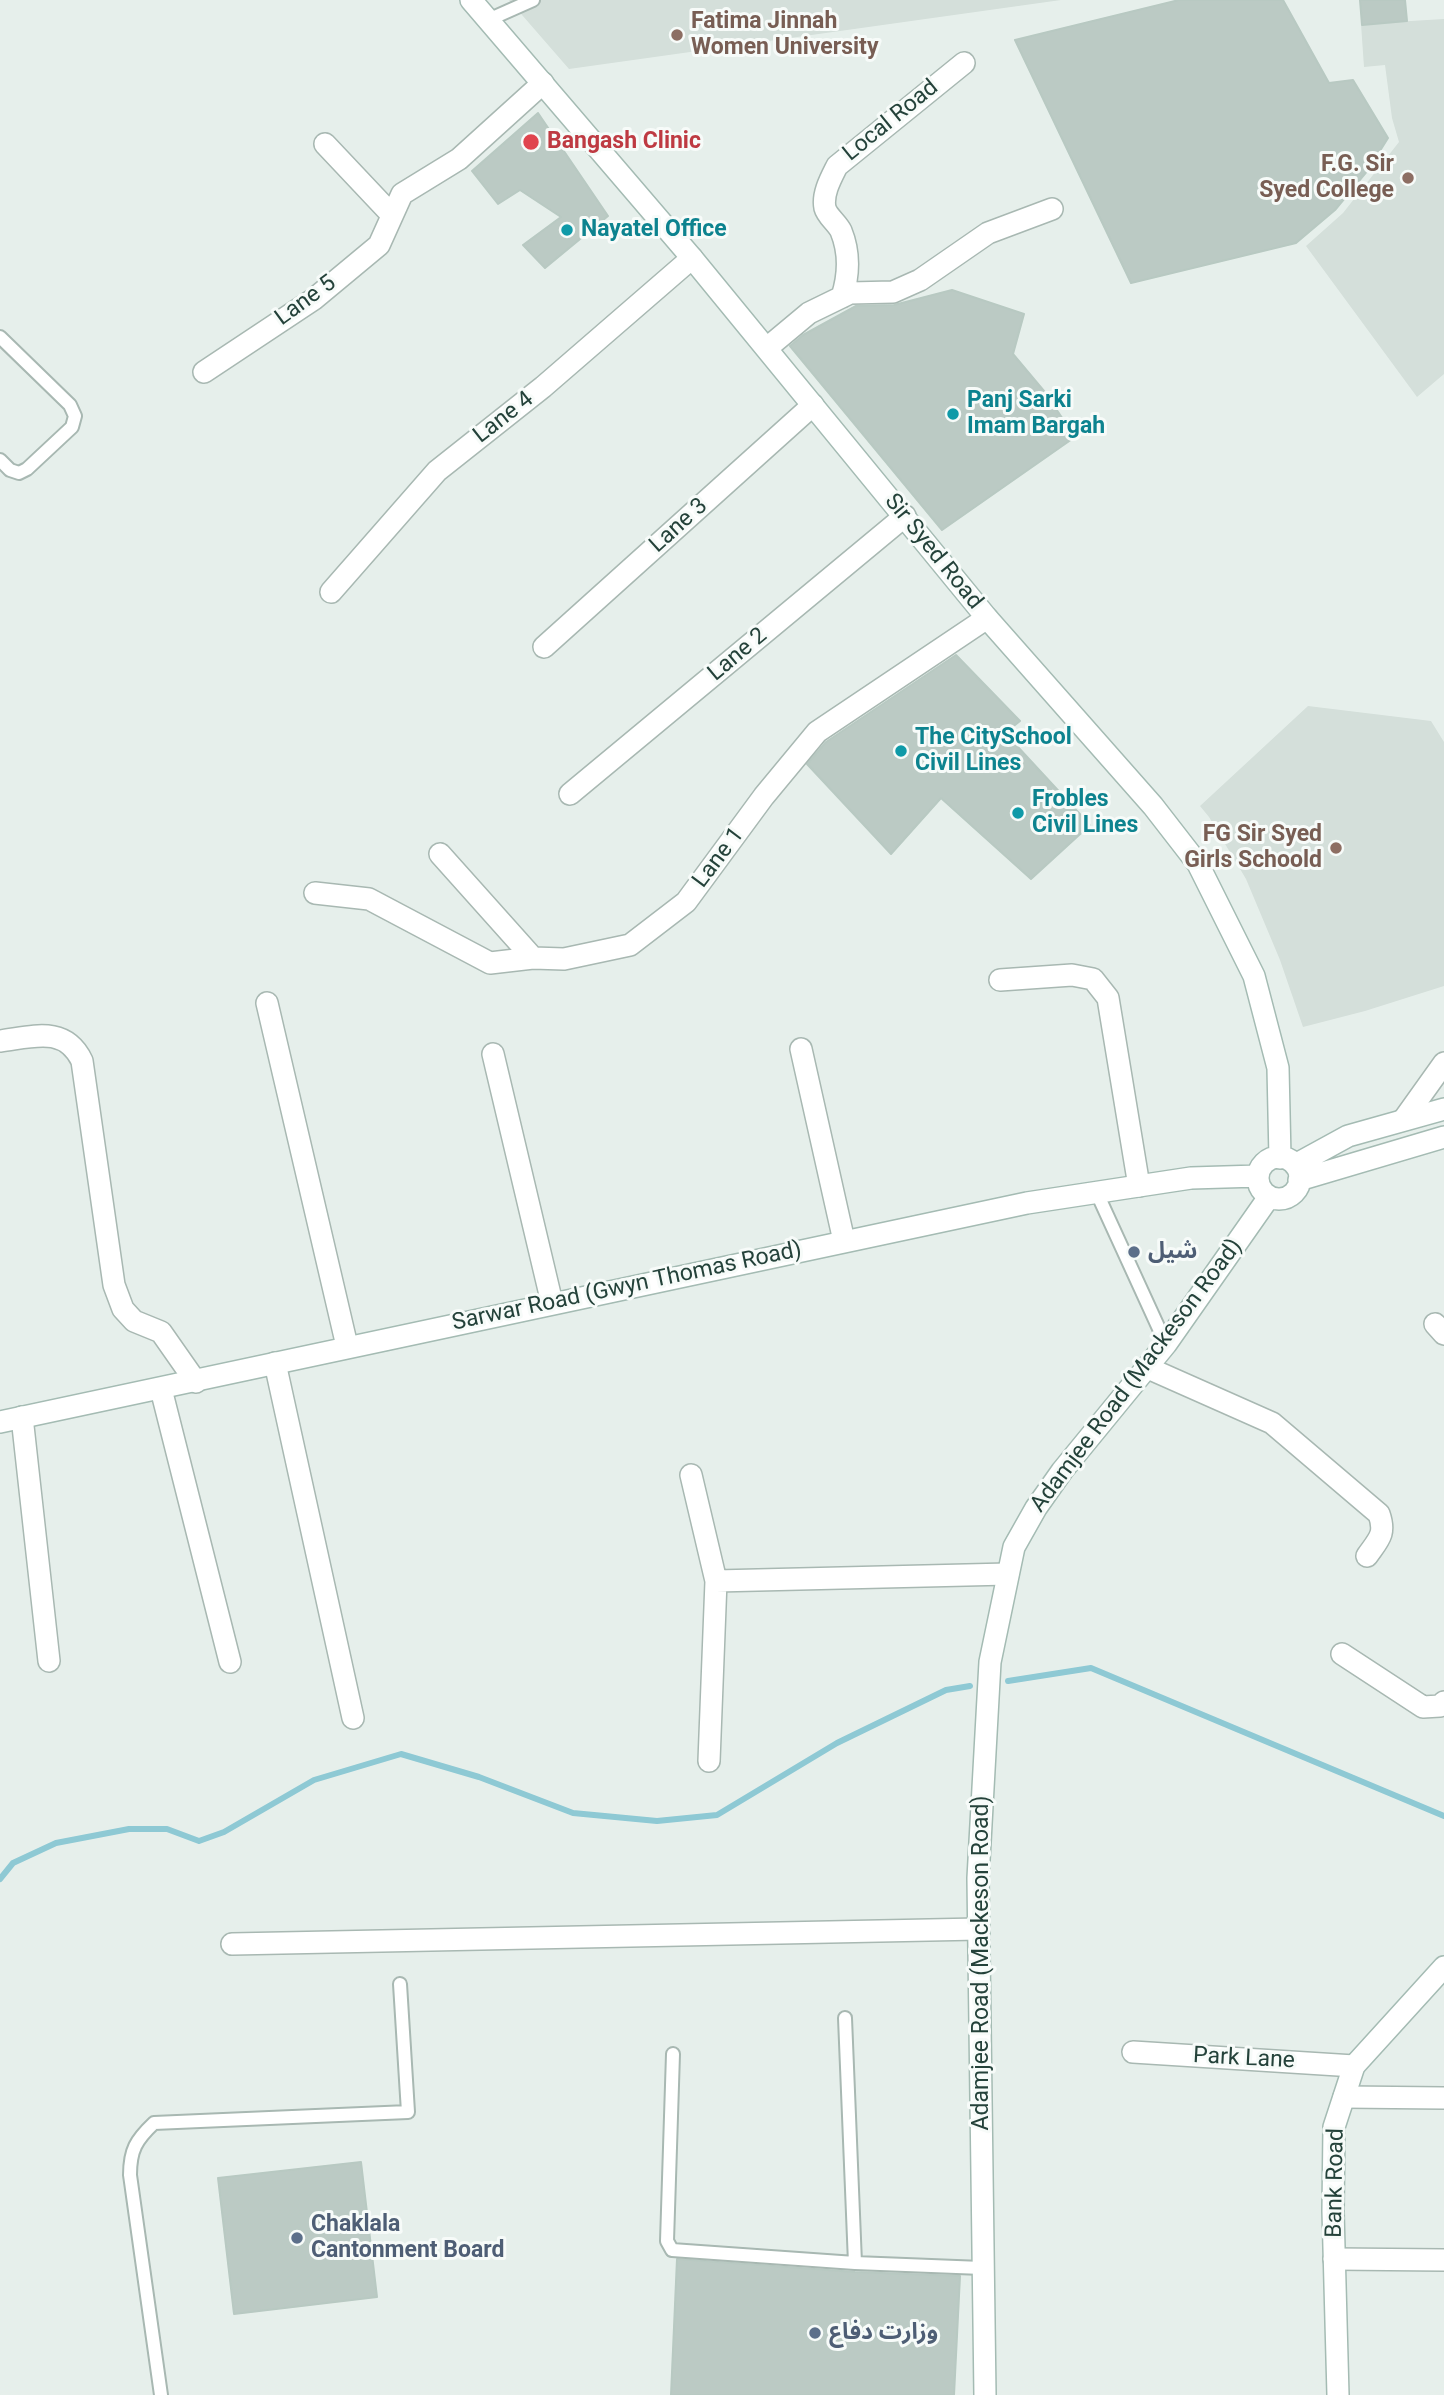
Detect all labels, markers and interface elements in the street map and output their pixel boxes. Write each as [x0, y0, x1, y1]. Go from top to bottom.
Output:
place label: Fatima Jinnah Women University [691, 8, 878, 62]
marker: Fatima Jinnah Women University [669, 27, 685, 43]
street label: Local Road [838, 74, 944, 168]
place label: Bangash Clinic [547, 128, 701, 156]
marker: Bangash Clinic [521, 132, 541, 152]
place label: F.G. Sir Syed College [1259, 151, 1394, 205]
marker: F.G. Sir Syed College [1400, 170, 1416, 186]
place label: Nayatel Office [581, 216, 727, 244]
marker: Nayatel Office [559, 222, 575, 238]
street label: Lane 5 [270, 270, 342, 332]
street label: Lane 4 [469, 386, 539, 450]
place label: Panj Sarki Imam Bargah [967, 387, 1105, 441]
marker: Panj Sarki Imam Bargah [945, 406, 961, 422]
street label: Sir Syed Road [878, 489, 988, 615]
street label: Lane 3 [644, 493, 714, 559]
street label: Lane 2 [703, 622, 773, 688]
place label: The CitySchool Civil Lines [915, 724, 1072, 778]
marker: The CitySchool Civil Lines [893, 743, 909, 759]
place label: Frobles Civil Lines [1032, 786, 1138, 840]
marker: Frobles Civil Lines [1010, 805, 1026, 821]
place label: FG Sir Syed Girls Schoold [1184, 821, 1322, 875]
street label: Lane 1 [687, 822, 751, 894]
marker: FG Sir Syed Girls Schoold [1328, 840, 1344, 856]
street label: Adamjee Road (Mackeson Road) [1025, 1234, 1249, 1518]
street label: Sarwar Road (Gwyn Thomas Road) [450, 1236, 804, 1338]
place label: شیل [1148, 1238, 1197, 1266]
marker: شیل [1126, 1244, 1142, 1260]
street label: Adamjee Road (Mackeson Road) [968, 1795, 996, 2131]
street label: Park Lane [1192, 2043, 1296, 2075]
street label: Bank Road [1321, 2128, 1351, 2238]
place label: Chaklala Cantonment Board [311, 2211, 504, 2265]
marker: Chaklala Cantonment Board [289, 2230, 305, 2246]
place label: وزارت دفاع [829, 2319, 938, 2347]
marker: وزارت دفاع [807, 2325, 823, 2341]

